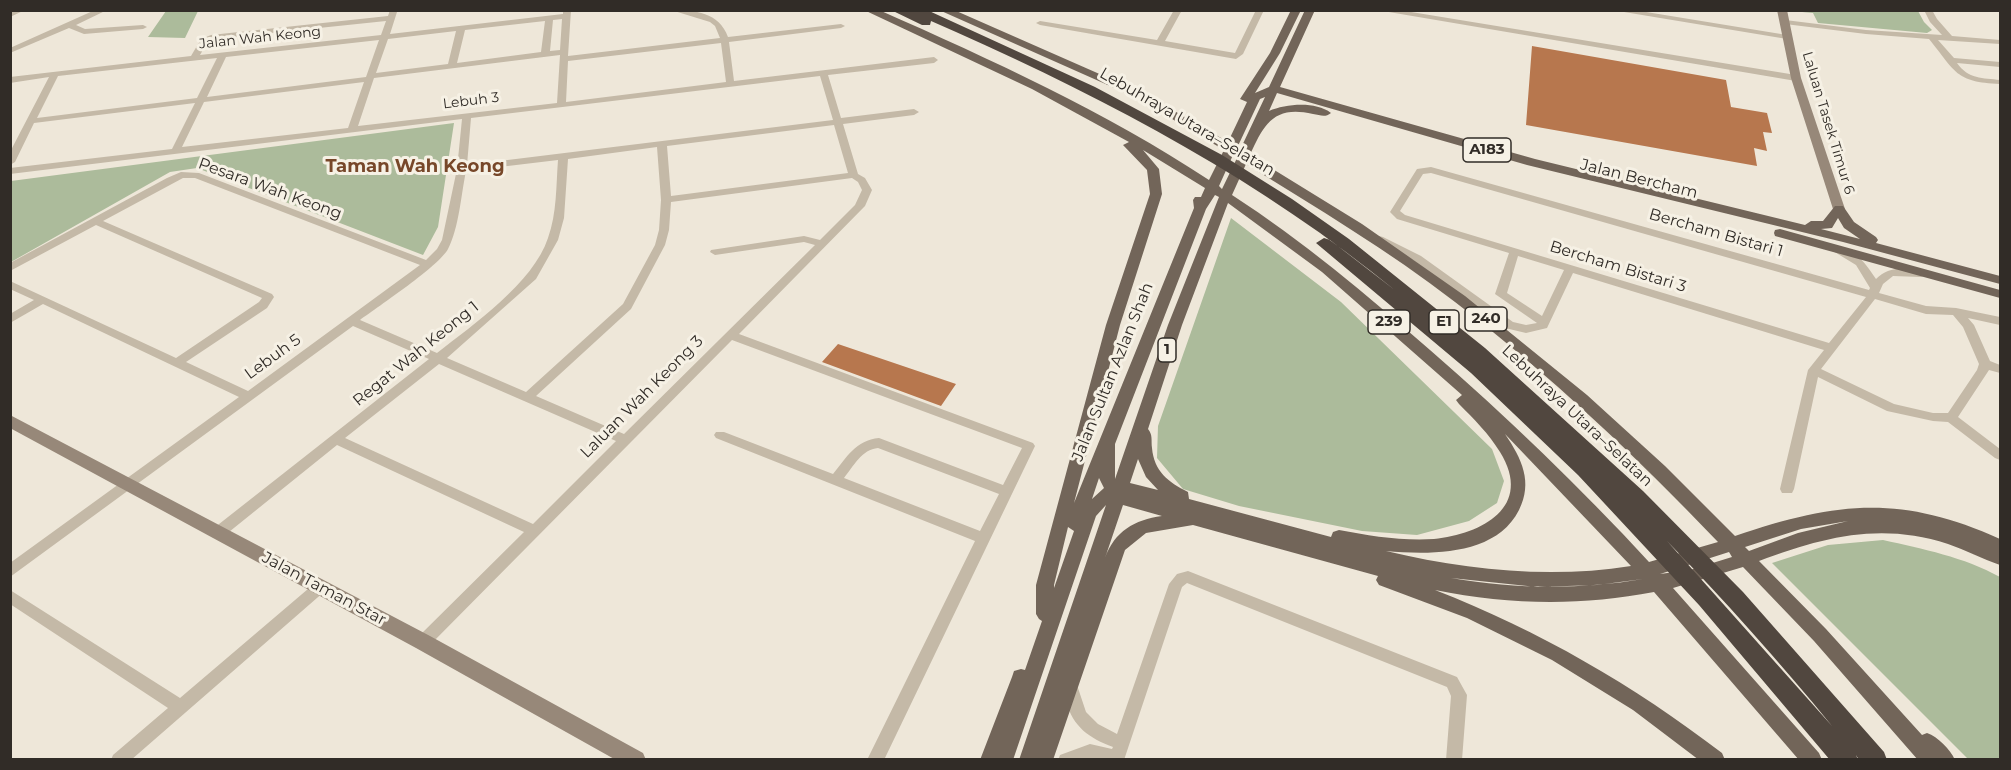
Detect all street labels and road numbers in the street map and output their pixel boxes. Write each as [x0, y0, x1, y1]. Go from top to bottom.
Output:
street label: Jalan Wah Keong [198, 23, 322, 53]
street label: Laluan Tasek Timur 6 [1798, 50, 1858, 196]
street label: Lebuhraya Utara–Selatan [1096, 64, 1278, 180]
street label: Lebuh 3 [442, 89, 500, 113]
road number: A183 [1463, 138, 1511, 162]
street label: Pesara Wah Keong [196, 154, 344, 224]
street label: Jalan Bercham [1578, 155, 1700, 203]
street label: Bercham Bistari 1 [1647, 205, 1785, 261]
street label: Bercham Bistari 3 [1547, 237, 1689, 297]
street label: Jalan Sultan Azlan Shah [1068, 280, 1158, 464]
street label: Regat Wah Keong 1 [349, 297, 483, 411]
road number: 240 [1465, 307, 1507, 331]
road number: 239 [1368, 310, 1410, 334]
road number: E1 [1429, 310, 1459, 334]
street label: Lebuh 5 [241, 330, 305, 384]
street label: Laluan Wah Keong 3 [577, 332, 707, 462]
road number: 1 [1158, 338, 1176, 362]
street label: Lebuhraya Utara–Selatan [1498, 341, 1656, 491]
street label: Jalan Taman Star [259, 548, 389, 630]

